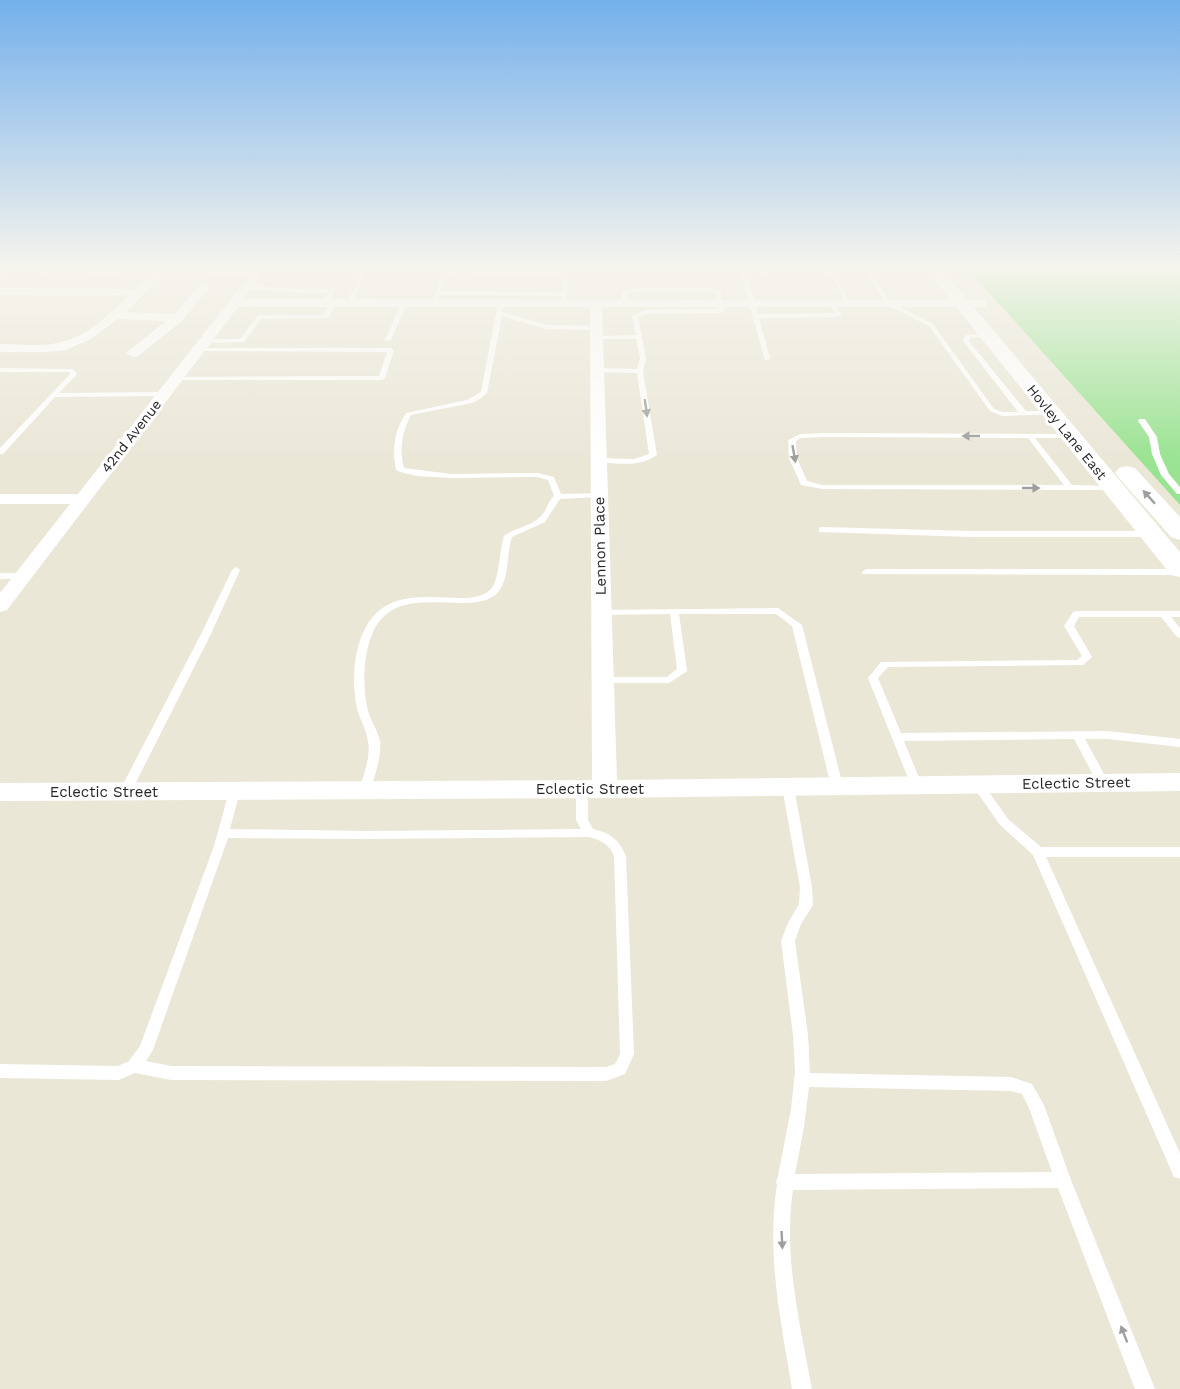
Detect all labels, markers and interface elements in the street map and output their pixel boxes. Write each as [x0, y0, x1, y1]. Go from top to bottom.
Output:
street label: Hovley Lane East [1024, 381, 1110, 483]
street label: 42nd Avenue [98, 396, 164, 476]
one-way arrow [642, 398, 651, 417]
one-way arrow [962, 431, 981, 441]
one-way arrow [790, 445, 799, 464]
one-way arrow [1021, 483, 1040, 493]
one-way arrow [1143, 490, 1156, 505]
street label: Lennon Place [590, 497, 610, 595]
street label: Eclectic Street [1022, 773, 1131, 793]
street label: Eclectic Street [536, 780, 645, 798]
street label: Eclectic Street [50, 783, 159, 801]
one-way arrow [777, 1231, 786, 1250]
one-way arrow [1119, 1325, 1129, 1343]

